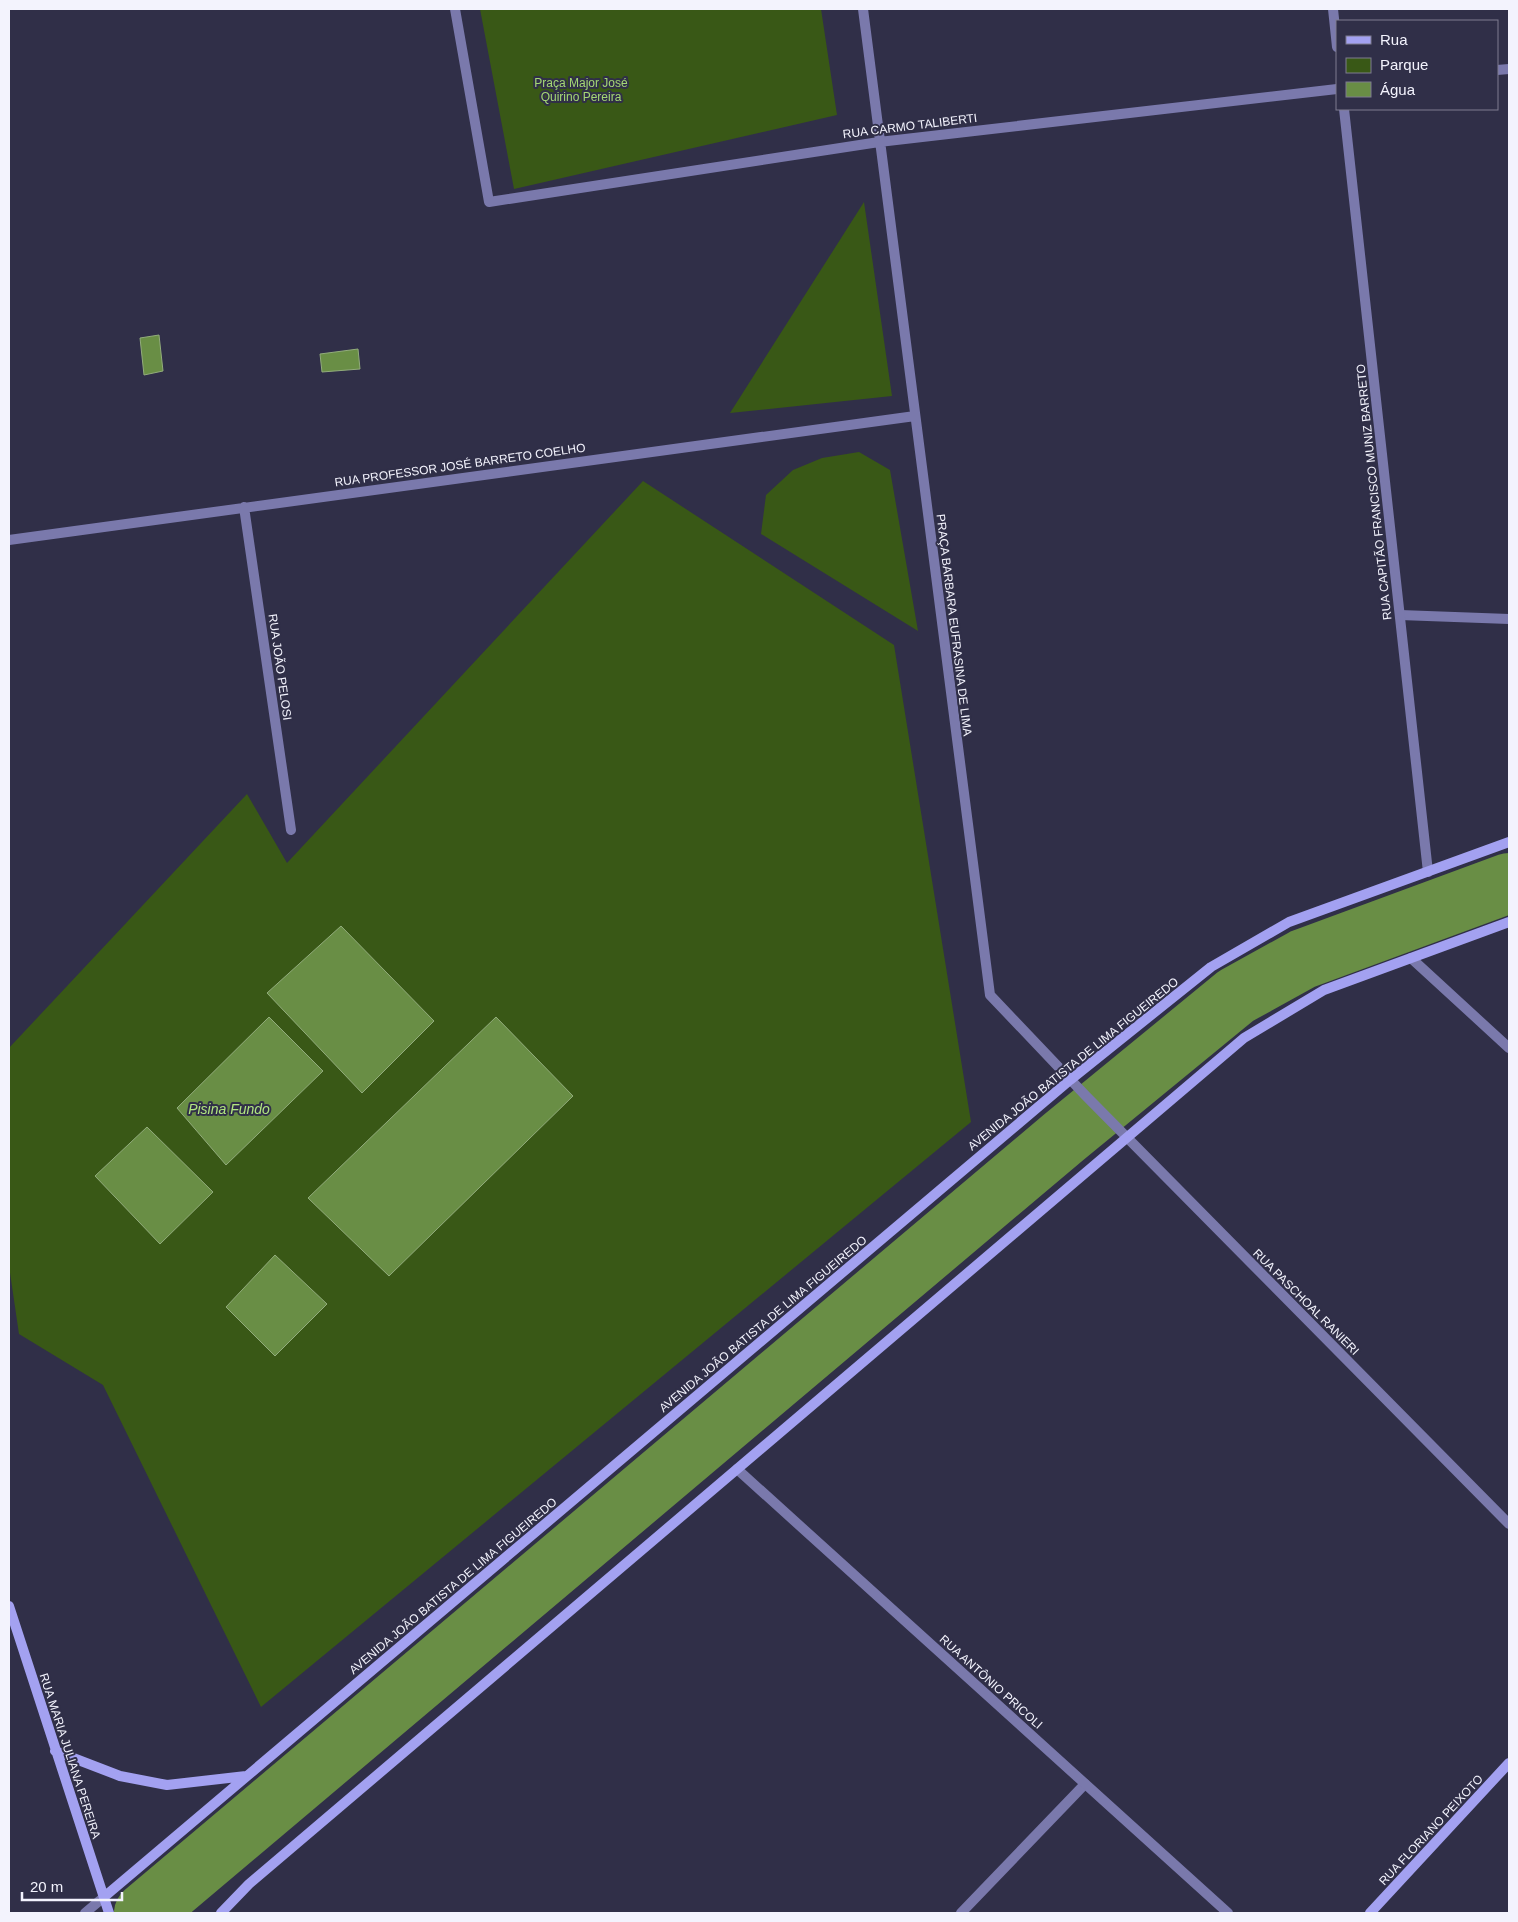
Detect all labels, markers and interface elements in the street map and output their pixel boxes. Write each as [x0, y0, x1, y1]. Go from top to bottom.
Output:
legend [1336, 20, 1498, 110]
text: Rua [1380, 31, 1408, 48]
text: Parque [1380, 56, 1428, 73]
park label: Praça Major José Quirino Pereira [534, 76, 628, 104]
text: Água [1380, 81, 1416, 98]
street label: RUA CARMO TALIBERTI [842, 111, 978, 141]
street label: RUA CAPITÃO FRANCISCO MUNIZ BARRETO [1354, 363, 1394, 621]
street label: RUA PROFESSOR JOSÉ BARRETO COELHO [334, 439, 586, 490]
street label: PRAÇA BARBARA EUFRASINA DE LIMA [933, 513, 975, 737]
street label: RUA JOÃO PELOSI [266, 613, 294, 721]
street label: AVENIDA JOÃO BATISTA DE LIMA FIGUEIREDO [965, 975, 1181, 1153]
water label: Pisina Fundo [188, 1101, 270, 1117]
street label: AVENIDA JOÃO BATISTA DE LIMA FIGUEIREDO [656, 1233, 870, 1415]
street label: RUA PASCHOAL RANIERI [1250, 1246, 1362, 1358]
street label: AVENIDA JOÃO BATISTA DE LIMA FIGUEIREDO [346, 1495, 560, 1677]
street label: RUA ANTÔNIO PRICOLI [937, 1631, 1046, 1732]
street label: RUA MARIA JULIANA PEREIRA [37, 1671, 103, 1841]
street label: RUA FLORIANO PEIXOTO [1376, 1772, 1486, 1888]
scale bar [22, 1870, 122, 1902]
text: 20 m [30, 1878, 63, 1895]

